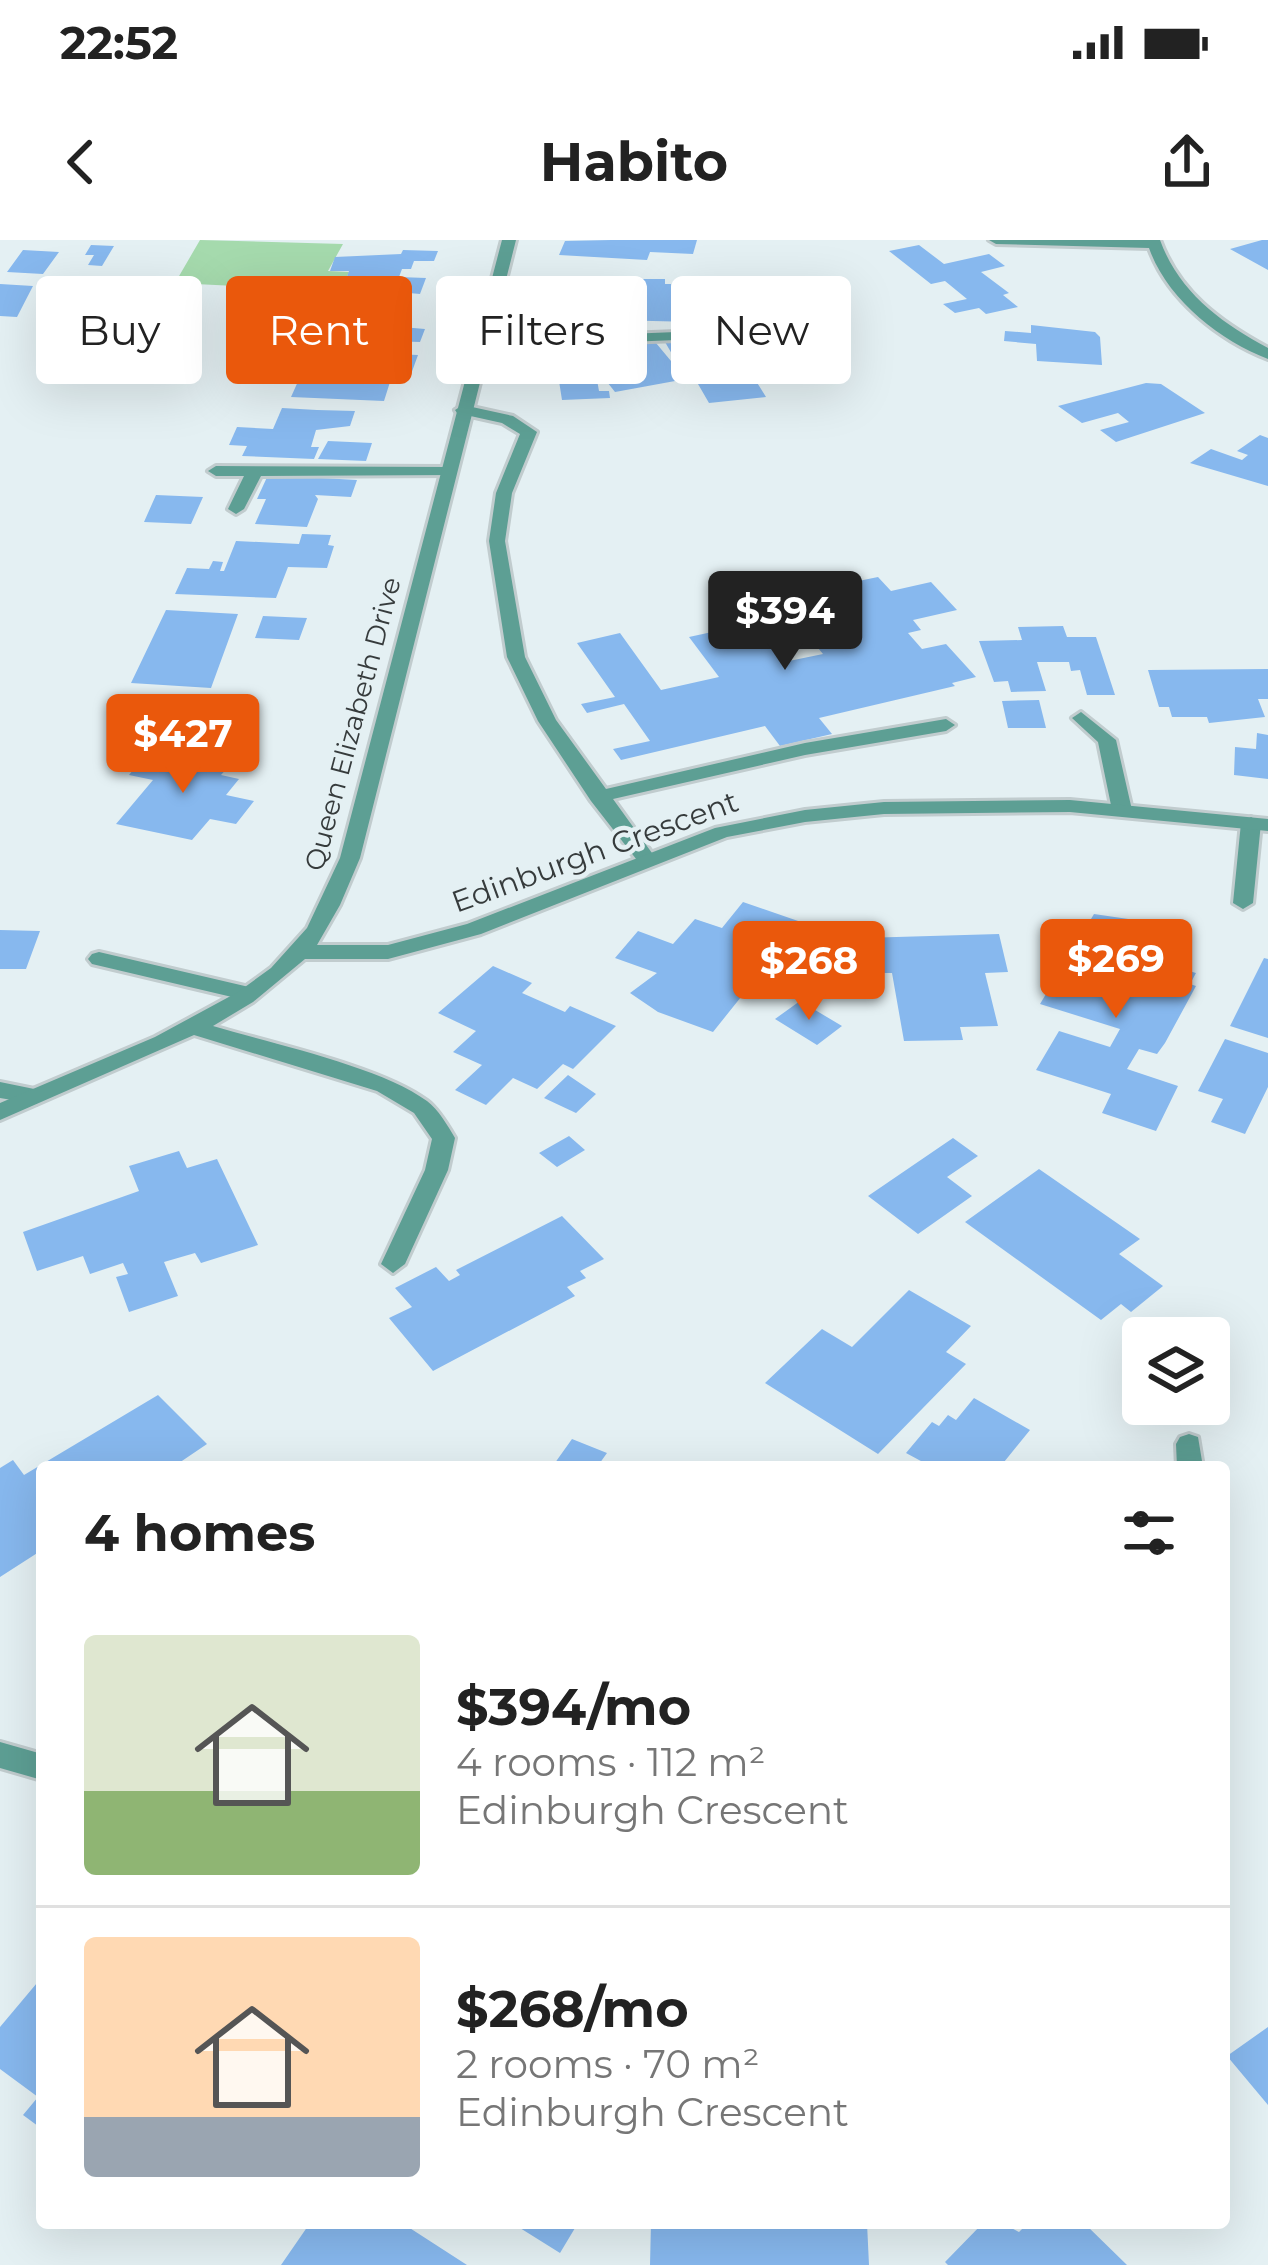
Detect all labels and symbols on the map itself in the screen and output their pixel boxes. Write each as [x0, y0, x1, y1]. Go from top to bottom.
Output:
pin: $394 [714, 571, 856, 673]
street label: Queen Elizabeth Drive [297, 573, 408, 874]
pin: $427 [112, 694, 254, 796]
street label: Edinburgh Crescent [446, 782, 743, 921]
pin: $269 [1045, 919, 1187, 1021]
pin: $268 [738, 921, 880, 1023]

